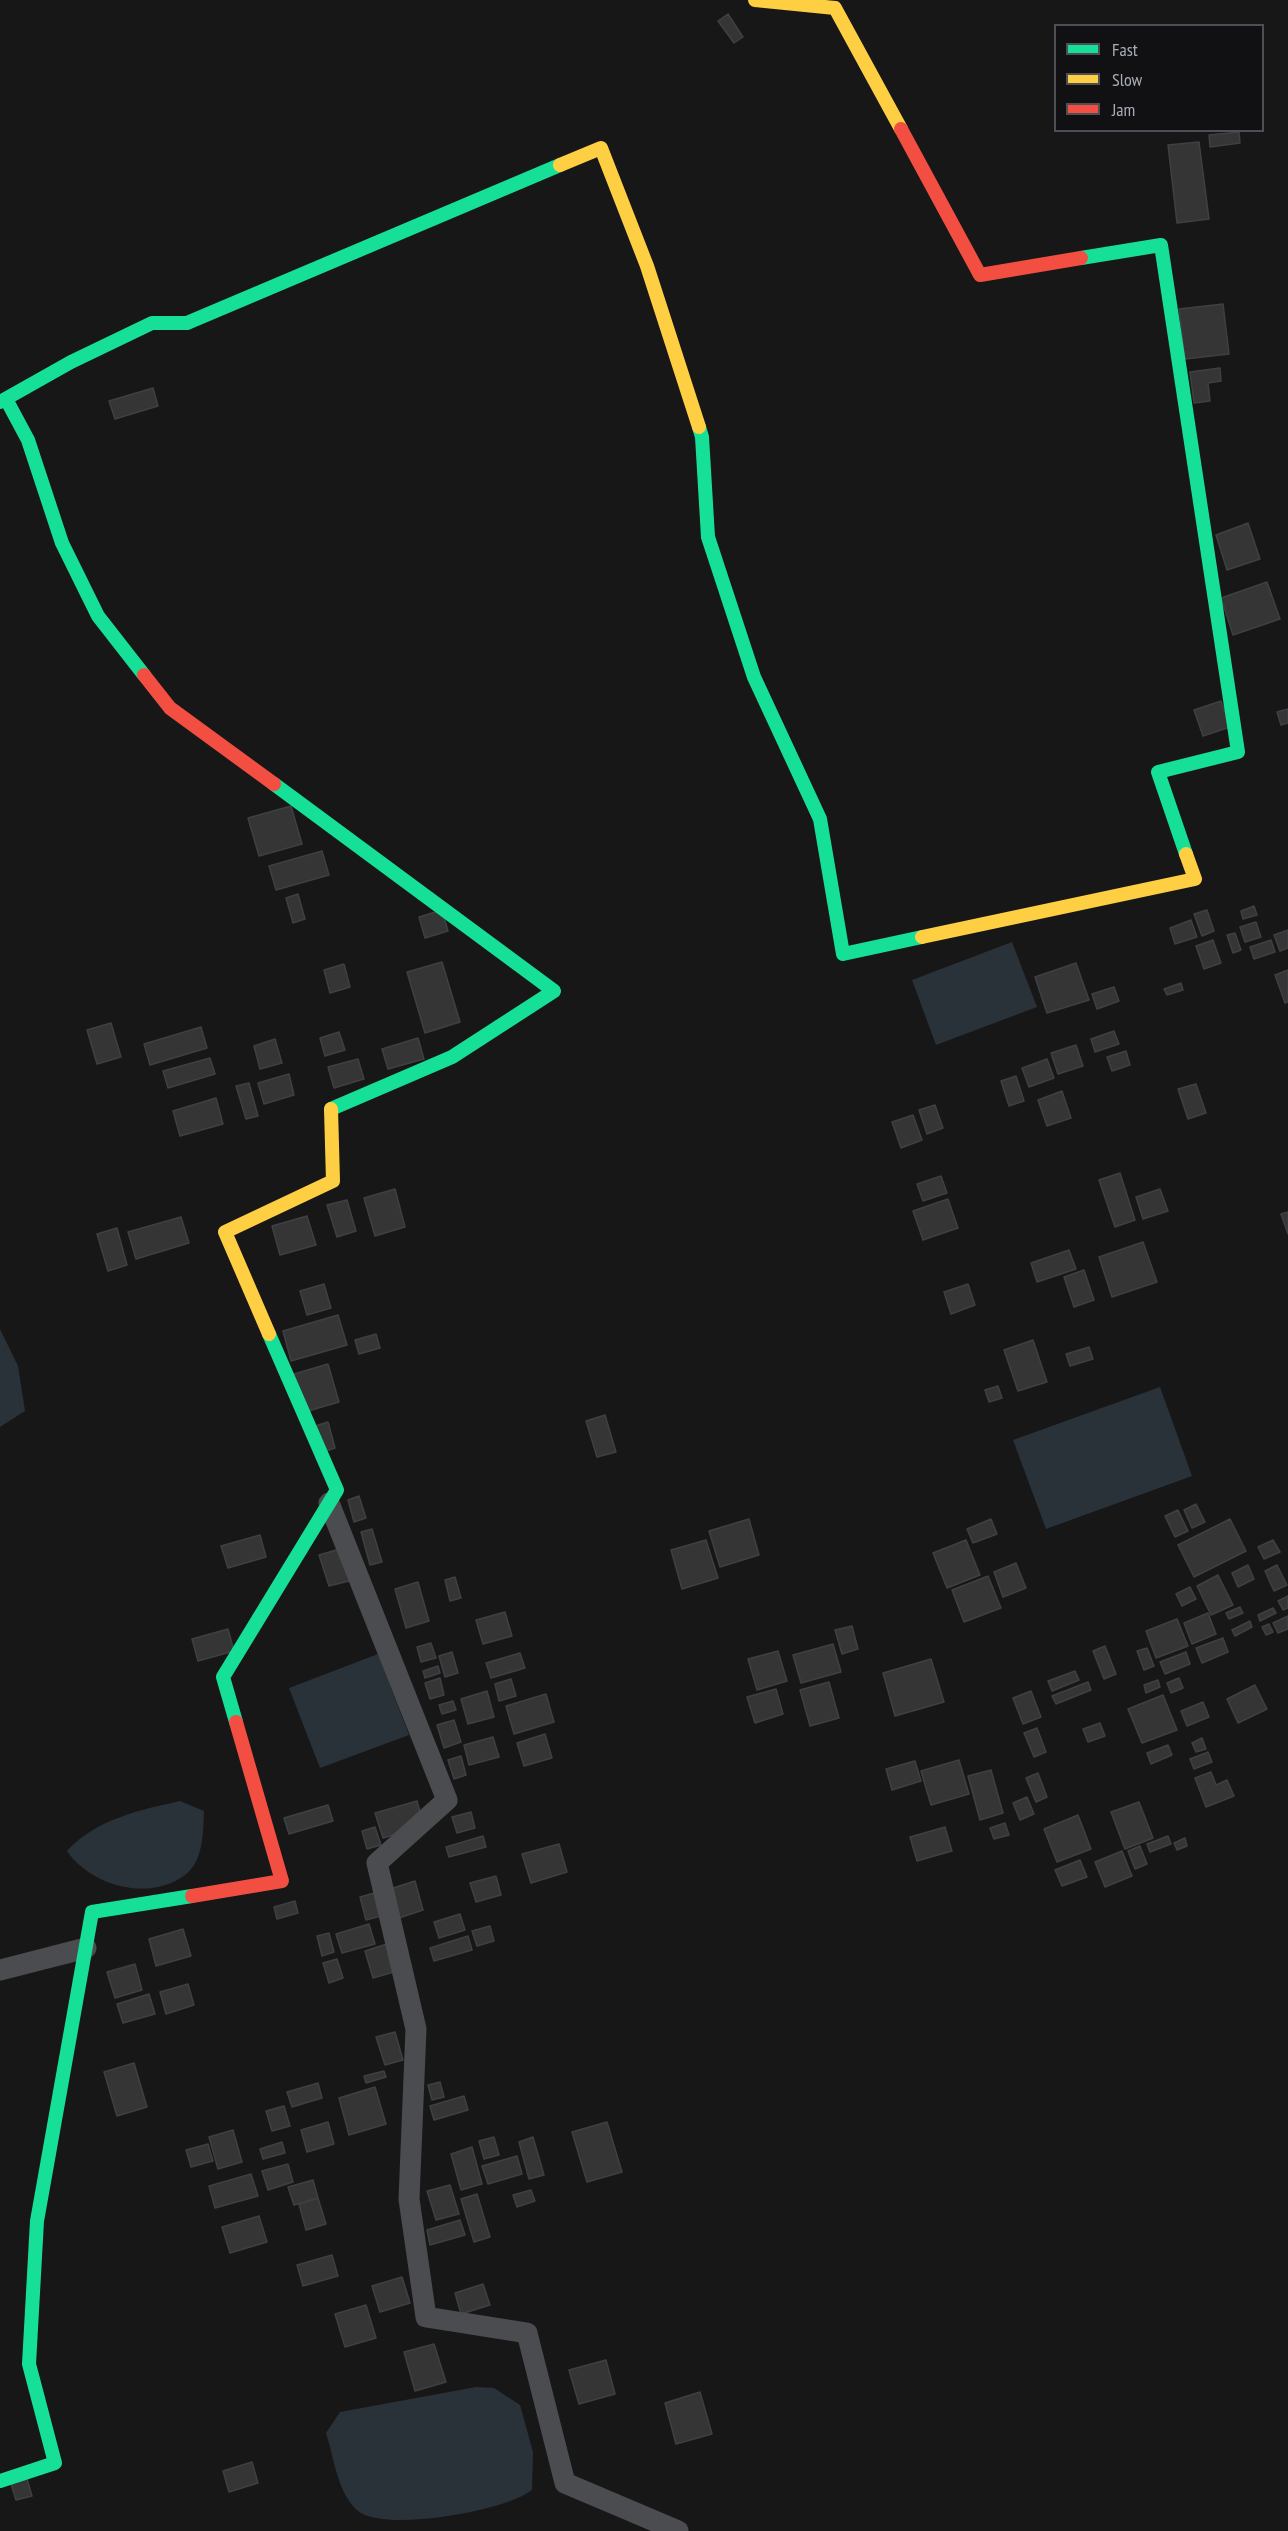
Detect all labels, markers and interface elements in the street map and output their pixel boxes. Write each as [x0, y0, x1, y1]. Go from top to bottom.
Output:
legend [1054, 24, 1264, 132]
text: Fast [1112, 38, 1138, 61]
text: Slow [1112, 68, 1142, 91]
text: Jam [1112, 98, 1135, 121]

